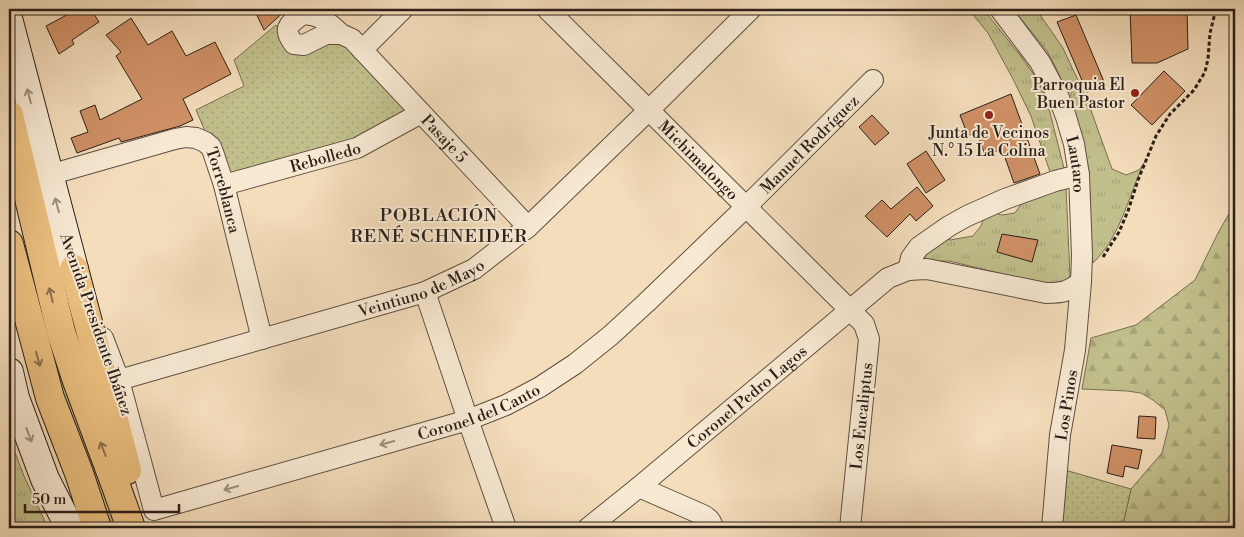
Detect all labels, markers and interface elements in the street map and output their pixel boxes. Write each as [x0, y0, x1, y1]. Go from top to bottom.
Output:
place label: Parroquia El Buen Pastor [1032, 75, 1125, 113]
marker: Parroquia El Buen Pastor [1129, 87, 1141, 99]
one-way arrow [24, 89, 33, 105]
street label: Manuel Rodríguez [756, 91, 864, 198]
marker: Junta de Vecinos N.° 15 La Colina [983, 109, 995, 121]
street label: Pasaje 5 [417, 111, 472, 167]
street label: Michimalongo [654, 116, 742, 205]
place label: Junta de Vecinos N.° 15 La Colina [928, 123, 1049, 161]
street label: Lautaro [1061, 133, 1089, 193]
street label: Rebolledo [288, 138, 363, 177]
street label: Torreblanca [201, 145, 245, 236]
one-way arrow [52, 197, 62, 213]
district label: POBLACIÓN RENÉ SCHNEIDER [350, 204, 528, 248]
street label: Avenida Presidente Ibáñez [55, 230, 137, 418]
street label: Veintiuno de Mayo [355, 255, 489, 322]
one-way arrow [46, 288, 55, 304]
street label: Coronel Pedro Lagos [683, 341, 811, 453]
one-way arrow [34, 350, 44, 366]
street label: Los Eucaliptus [846, 362, 878, 471]
street label: Los Pinos [1052, 368, 1082, 442]
street label: Coronel del Canto [415, 380, 544, 445]
one-way arrow [25, 427, 34, 442]
one-way arrow [380, 439, 396, 448]
one-way arrow [98, 442, 107, 458]
scale bar [25, 482, 179, 514]
one-way arrow [223, 484, 239, 493]
text: 50 m [32, 490, 66, 509]

